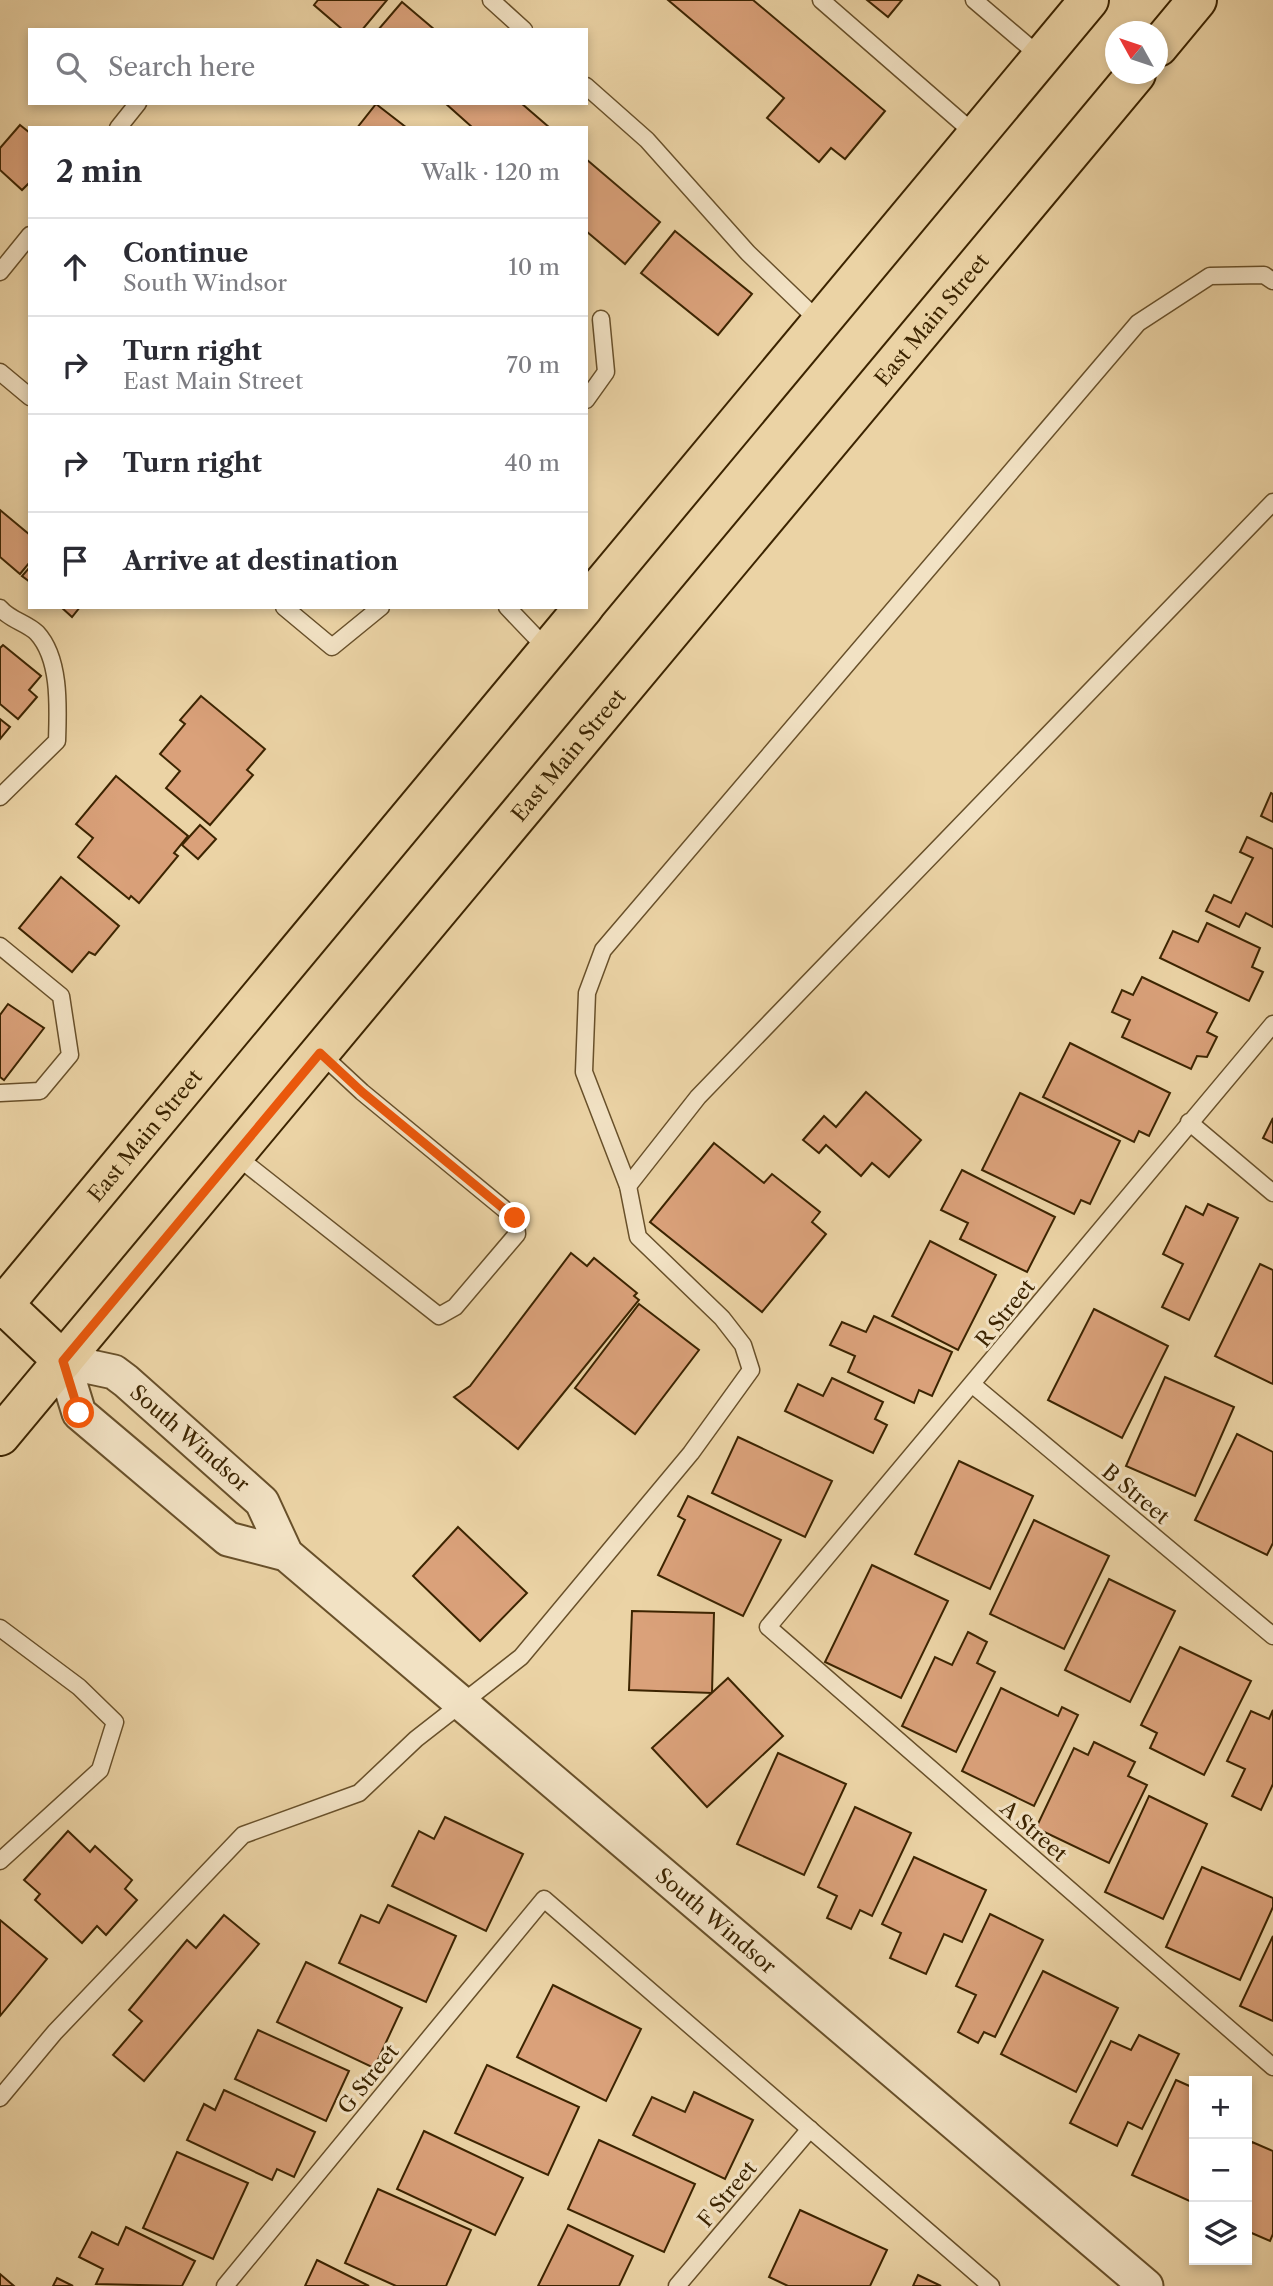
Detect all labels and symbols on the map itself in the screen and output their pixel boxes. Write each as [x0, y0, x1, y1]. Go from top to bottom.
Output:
north arrow [1105, 21, 1168, 84]
street label: East Main Street [869, 248, 994, 391]
street label: East Main Street [506, 683, 631, 826]
street label: East Main Street [82, 1064, 207, 1206]
route end [499, 1202, 530, 1233]
street label: R Street [970, 1274, 1040, 1352]
street label: South Windsor [125, 1379, 255, 1497]
route start [63, 1397, 94, 1428]
street label: B Street [1097, 1459, 1175, 1530]
street label: A Street [995, 1795, 1073, 1867]
street label: South Windsor [651, 1862, 782, 1979]
street label: G Street [332, 2039, 404, 2119]
street label: F Street [692, 2156, 762, 2232]

